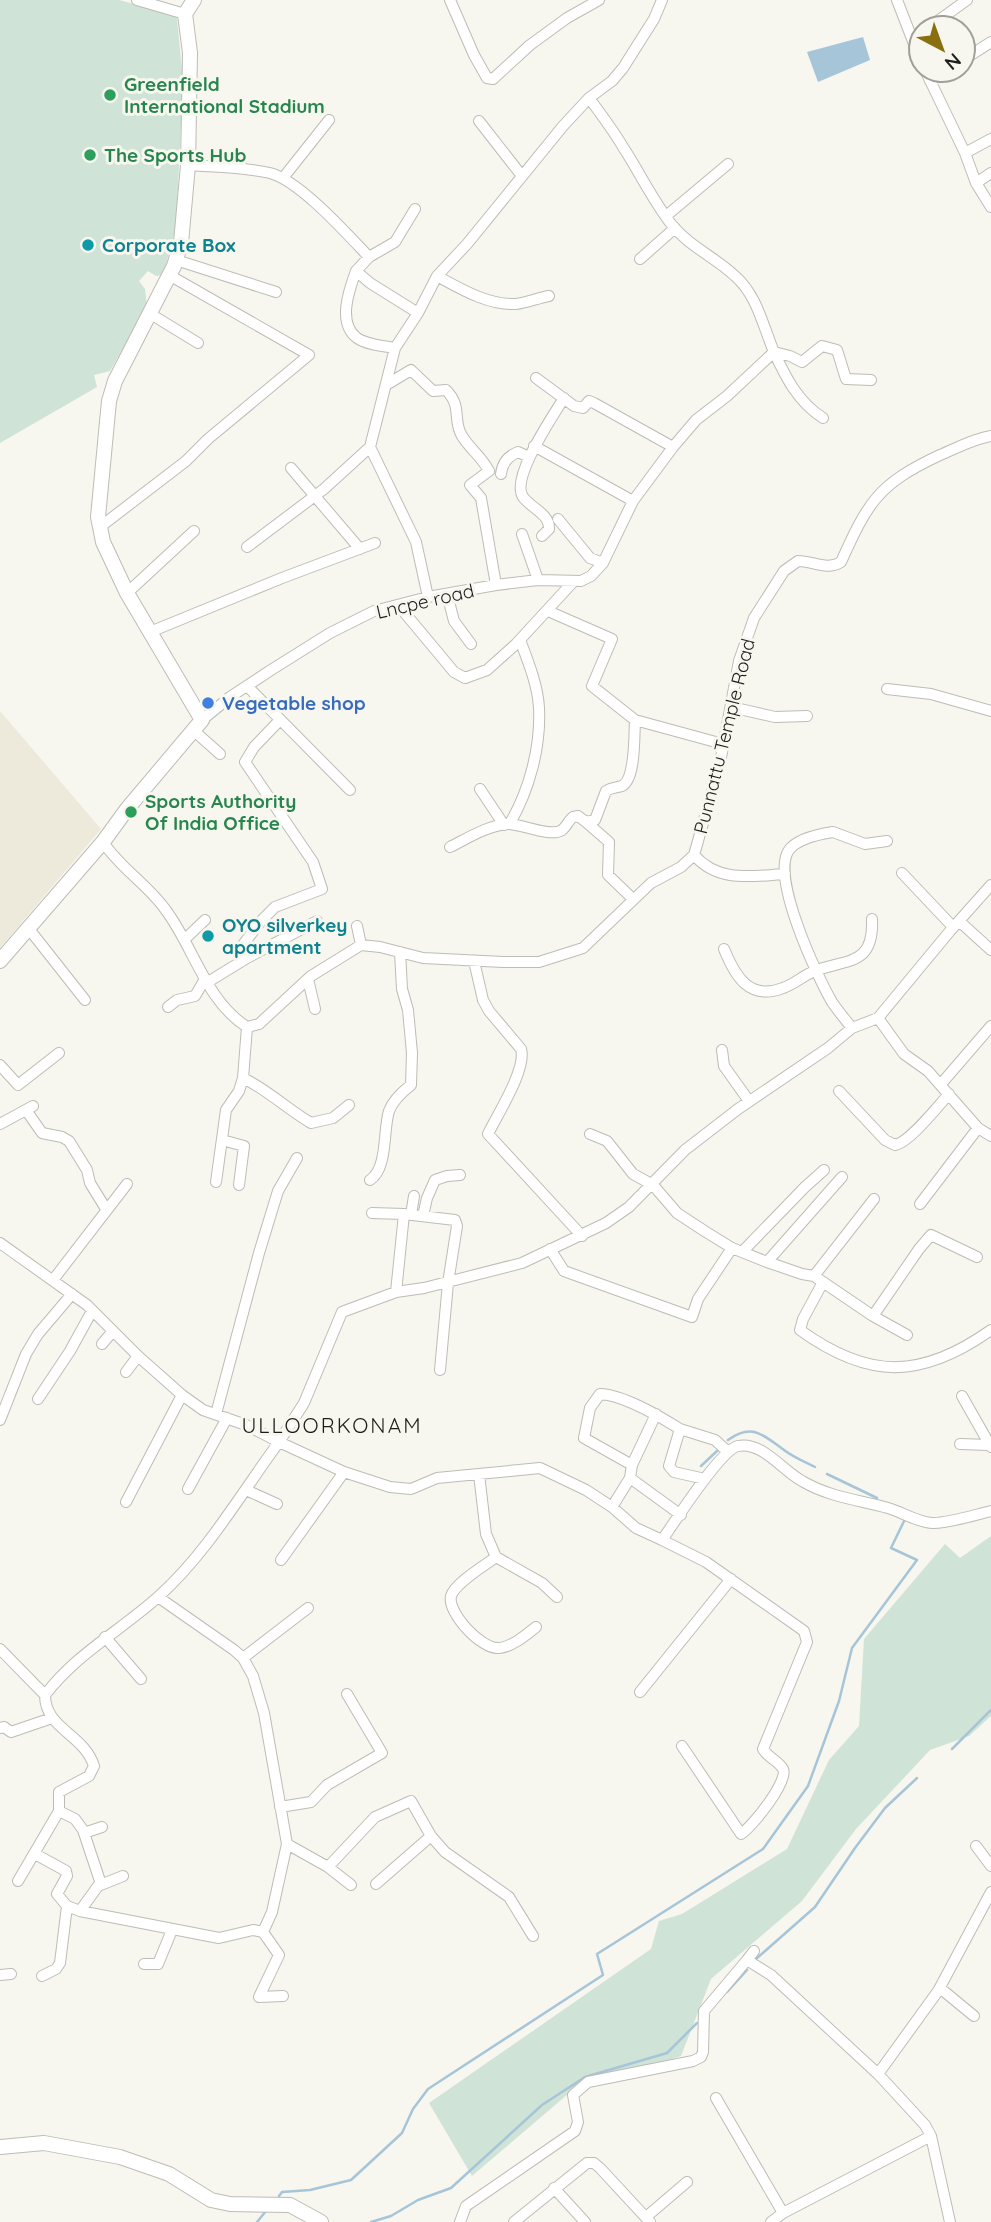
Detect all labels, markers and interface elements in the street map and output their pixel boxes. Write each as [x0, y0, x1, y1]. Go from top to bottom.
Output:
north arrow [907, 14, 977, 84]
text: N [940, 48, 966, 75]
place label: Greenfield International Stadium [124, 72, 325, 118]
marker: Greenfield International Stadium [102, 87, 118, 103]
place label: The Sports Hub [104, 143, 246, 167]
marker: The Sports Hub [82, 147, 98, 163]
place label: Corporate Box [102, 233, 236, 257]
marker: Corporate Box [80, 237, 96, 253]
street label: Lncpe road [374, 578, 476, 624]
street label: Punnattu Temple Road [688, 636, 760, 836]
place label: Vegetable shop [222, 691, 366, 715]
marker: Vegetable shop [200, 695, 216, 711]
place label: Sports Authority Of India Office [145, 789, 297, 835]
marker: Sports Authority Of India Office [123, 804, 139, 820]
place label: OYO silverkey apartment [222, 913, 348, 959]
marker: OYO silverkey apartment [200, 928, 216, 944]
district label: ULLOORKONAM [241, 1412, 423, 1438]

